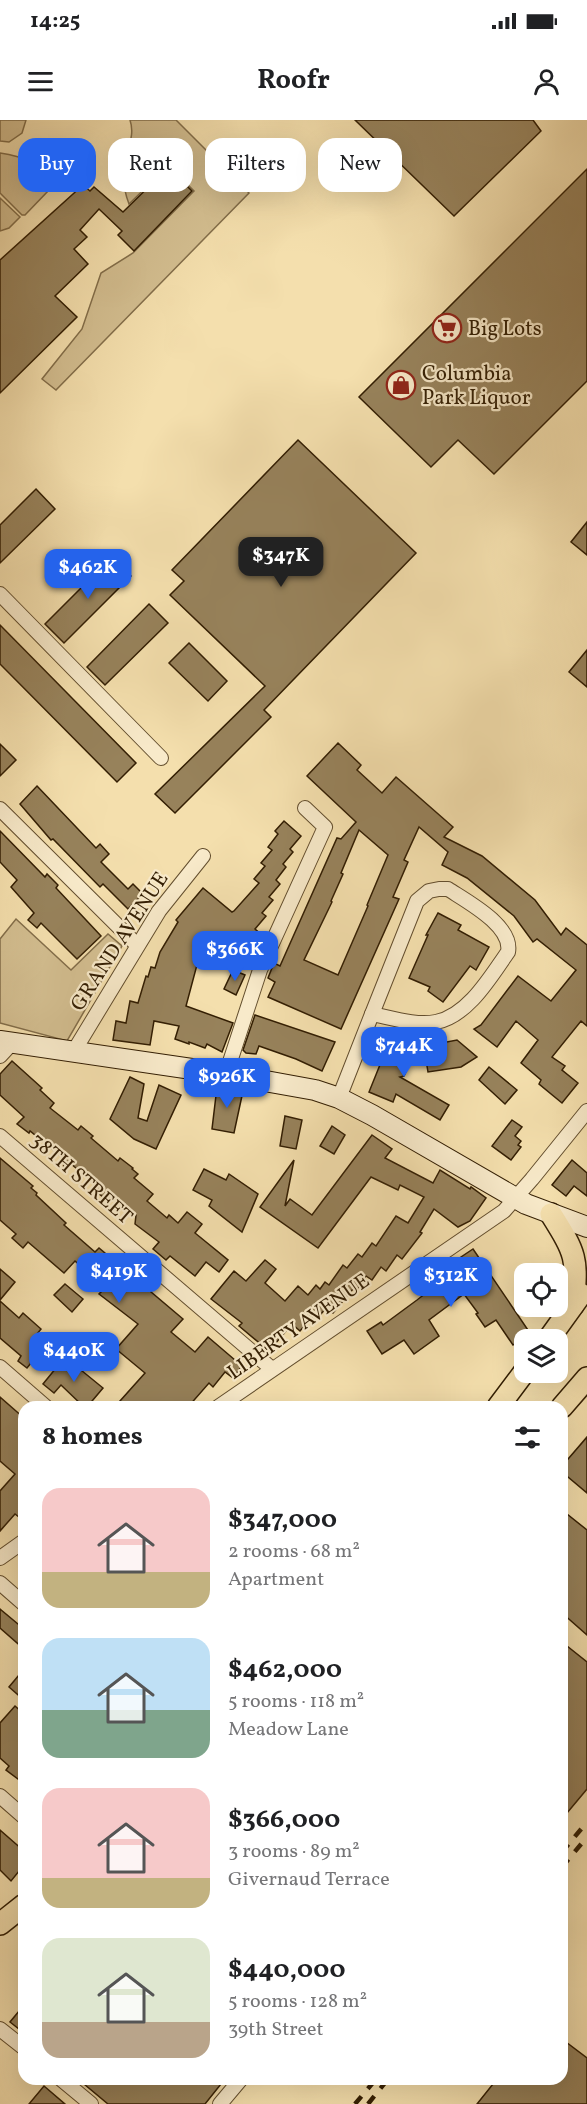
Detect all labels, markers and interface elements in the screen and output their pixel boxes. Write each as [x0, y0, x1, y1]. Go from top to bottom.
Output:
text: 14:25 [30, 6, 80, 37]
text: Roofr [257, 62, 330, 100]
icon: menu [24, 65, 57, 98]
icon: person [530, 65, 563, 98]
chip: Buy [18, 138, 96, 192]
chip: Rent [108, 138, 193, 192]
chip: Filters [205, 138, 306, 192]
chip: New [318, 138, 402, 192]
supermarket icon: Big Lots [431, 312, 463, 344]
place label: Big Lots [468, 315, 542, 344]
place label: Columbia Park Liquor [422, 360, 531, 413]
shop icon: Columbia Park Liquor [385, 369, 417, 401]
pin: $347K [239, 537, 323, 588]
text: $347K [252, 542, 310, 570]
pin: $462K [46, 549, 130, 600]
text: $462K [58, 554, 118, 582]
street label: GRAND AVENUE [64, 867, 176, 1017]
pin: $366K [193, 931, 277, 982]
text: $366K [206, 936, 264, 964]
pin: $744K [362, 1027, 446, 1078]
text: $744K [375, 1032, 433, 1060]
pin: $926K [185, 1058, 269, 1109]
text: $926K [198, 1063, 256, 1091]
street label: 38TH STREET [24, 1126, 139, 1232]
pin: $419K [77, 1253, 161, 1304]
pin: $312K [409, 1257, 493, 1308]
text: $419K [91, 1258, 147, 1286]
text: $312K [424, 1262, 478, 1290]
map controls [514, 1263, 568, 1383]
button: locate [514, 1263, 568, 1317]
street label: LIBERTY AVENUE [222, 1267, 376, 1387]
button: layers [514, 1329, 568, 1383]
pin: $440K [32, 1332, 116, 1383]
text: $440K [43, 1337, 105, 1365]
text: 8 homes [42, 1419, 143, 1455]
icon: filters [511, 1421, 544, 1454]
text: $347,000 [228, 1502, 337, 1538]
icon: home [90, 1512, 162, 1584]
text: 2 rooms · 68 m² [228, 1538, 360, 1566]
text: Apartment [228, 1566, 324, 1594]
text: $462,000 [228, 1652, 342, 1688]
icon: home [90, 1662, 162, 1734]
text: 5 rooms · 118 m² [228, 1688, 364, 1716]
text: Meadow Lane [228, 1716, 349, 1744]
text: $366,000 [228, 1802, 340, 1838]
icon: home [90, 1812, 162, 1884]
text: 3 rooms · 89 m² [228, 1838, 360, 1866]
text: Givernaud Terrace [228, 1866, 390, 1894]
text: $440,000 [228, 1952, 346, 1988]
icon: home [90, 1962, 162, 2034]
text: 5 rooms · 128 m² [228, 1988, 367, 2016]
text: 39th Street [228, 2016, 324, 2044]

